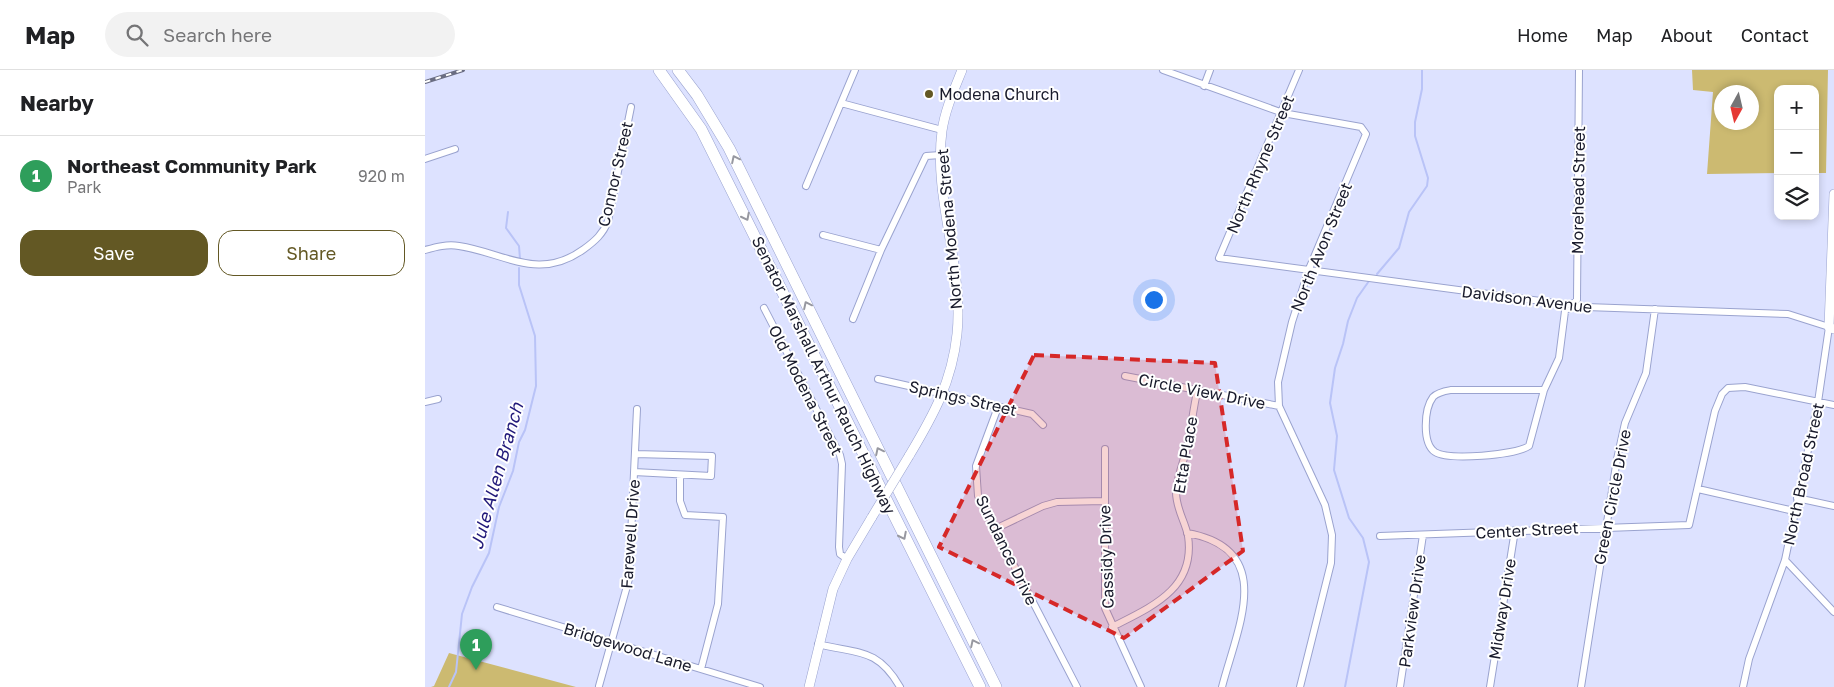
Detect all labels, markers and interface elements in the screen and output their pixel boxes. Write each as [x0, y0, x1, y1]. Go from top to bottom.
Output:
search box [105, 12, 455, 57]
text: Map [25, 20, 75, 49]
icon: search [123, 21, 151, 49]
text: Search here [163, 23, 272, 46]
text: Home [1517, 24, 1568, 46]
text: Map [1596, 24, 1633, 46]
text: About [1661, 24, 1713, 46]
text: Contact [1741, 24, 1809, 46]
place label: Modena Church [939, 84, 1059, 104]
north arrow [1714, 85, 1759, 130]
map controls [1774, 85, 1819, 220]
button: + [1774, 85, 1819, 130]
marker: Modena Church [923, 88, 935, 100]
text: Nearby [20, 90, 94, 116]
street label: North Rhyne Street [1222, 92, 1298, 236]
street label: Connor Street [593, 119, 637, 229]
street label: Morehead Street [1567, 126, 1589, 254]
button: − [1774, 130, 1819, 175]
street label: North Modena Street [932, 148, 966, 310]
text: Northeast Community Park [67, 154, 317, 177]
one-way arrow [730, 155, 741, 164]
text: 1 [32, 166, 40, 186]
text: 920 m [358, 166, 405, 186]
button: layers [1774, 175, 1819, 220]
text: Park [67, 177, 102, 197]
street label: North Avon Street [1286, 179, 1356, 315]
one-way arrow [740, 212, 750, 221]
button: Save [20, 230, 208, 276]
button: Share [218, 230, 405, 276]
street label: Senator Marshall Arthur Rauch Highway [748, 233, 900, 517]
street label: Davidson Avenue [1461, 281, 1593, 317]
your location [1141, 287, 1167, 313]
one-way arrow [802, 301, 813, 310]
street label: Old Modena Street [765, 322, 847, 458]
street label: Circle View Drive [1137, 369, 1267, 413]
street label: Springs Street [907, 376, 1019, 420]
water label: Jule Allen Branch [465, 399, 528, 552]
street label: North Broad Street [1778, 401, 1828, 547]
street label: Etta Place [1168, 415, 1202, 495]
street label: Green Circle Drive [1589, 428, 1635, 566]
one-way arrow [875, 447, 885, 456]
street label: Farewell Drive [616, 479, 644, 589]
street label: Sundance Drive [972, 492, 1042, 608]
street label: Cassidy Drive [1094, 505, 1118, 609]
street label: Center Street [1475, 517, 1579, 543]
one-way arrow [897, 530, 907, 539]
street label: Parkview Drive [1394, 553, 1430, 669]
street label: Midway Drive [1484, 557, 1520, 661]
street label: Bridgewood Lane [561, 618, 695, 676]
pin: 1 [460, 629, 492, 670]
one-way arrow [970, 639, 980, 648]

